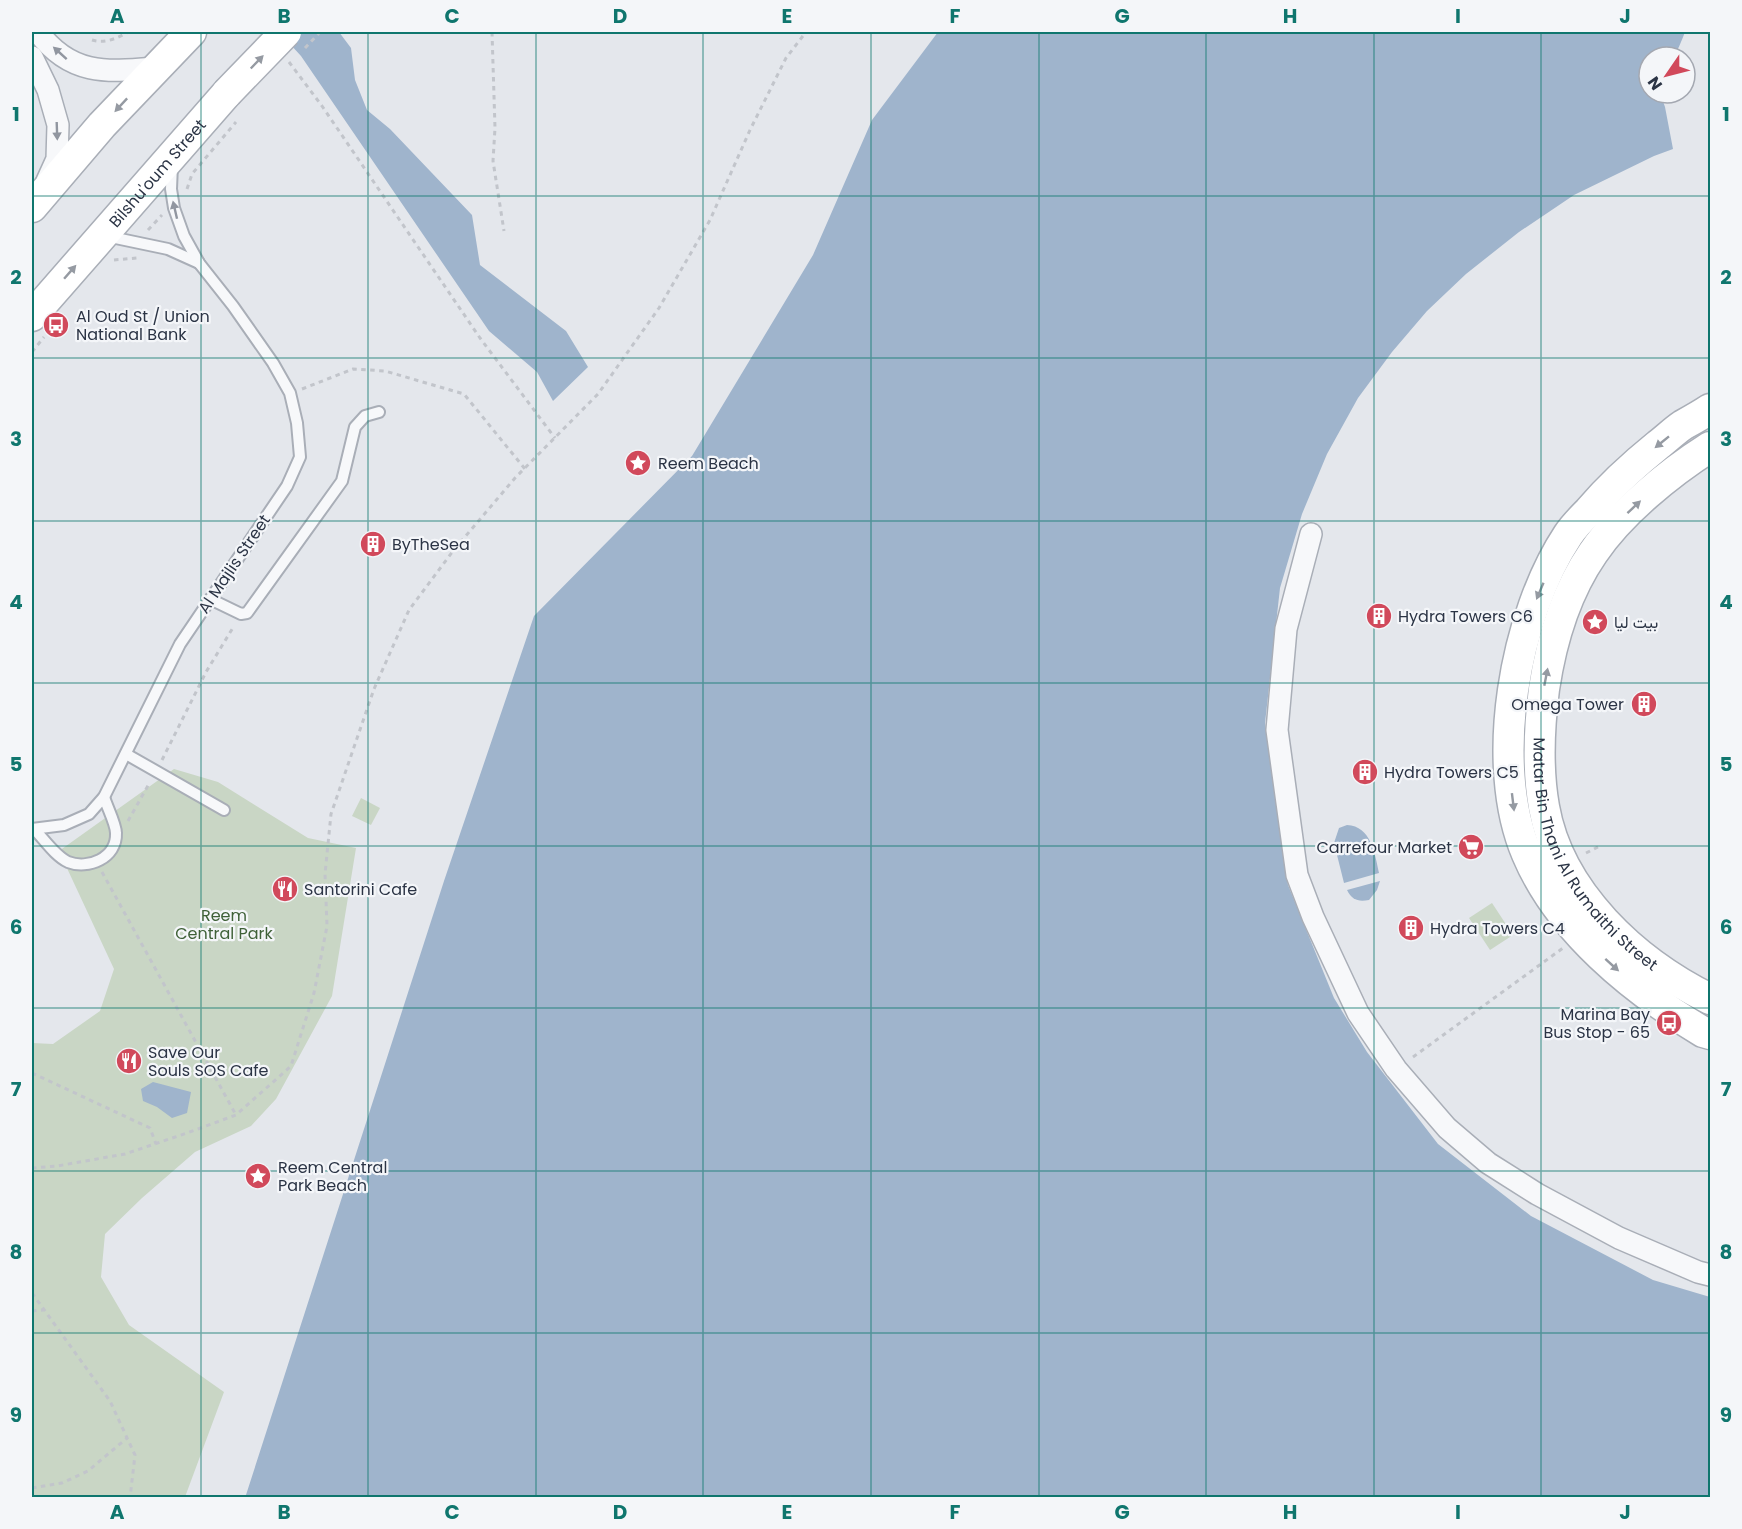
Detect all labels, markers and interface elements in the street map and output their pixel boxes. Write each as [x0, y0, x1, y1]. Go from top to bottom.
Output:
text: A [110, 2, 125, 30]
text: B [277, 2, 291, 30]
text: C [444, 2, 460, 30]
text: D [613, 2, 627, 30]
text: E [782, 2, 792, 30]
text: F [950, 2, 961, 30]
text: G [1114, 2, 1130, 30]
text: H [1283, 2, 1297, 30]
text: I [1455, 2, 1461, 30]
text: J [1619, 2, 1631, 30]
north arrow [1637, 45, 1697, 105]
one-way arrow [53, 47, 68, 60]
one-way arrow [249, 56, 263, 70]
text: N [1642, 72, 1668, 95]
one-way arrow [114, 98, 128, 113]
text: 1 [12, 100, 20, 128]
text: 1 [1722, 100, 1730, 128]
street label: Bilshu'oum Street [103, 114, 211, 232]
one-way arrow [52, 122, 62, 141]
one-way arrow [170, 200, 179, 219]
text: 2 [10, 263, 22, 291]
text: 2 [1720, 263, 1732, 291]
one-way arrow [63, 265, 76, 280]
place label: Al Oud St / Union National Bank [76, 305, 210, 346]
bus stop icon: Al Oud St / Union National Bank [41, 310, 71, 340]
text: 3 [10, 425, 22, 453]
text: 3 [1720, 425, 1732, 453]
one-way arrow [1655, 435, 1670, 448]
place icon: Reem Beach [623, 448, 653, 478]
place label: Reem Beach [658, 452, 759, 475]
one-way arrow [1626, 501, 1641, 514]
street label: Al Majlis Street [192, 510, 276, 618]
building icon: ByTheSea [358, 529, 388, 559]
place label: ByTheSea [392, 533, 470, 556]
one-way arrow [1535, 582, 1545, 600]
text: 4 [9, 588, 23, 616]
text: 4 [1719, 588, 1733, 616]
building icon: Hydra Towers C6 [1364, 601, 1394, 631]
place label: Hydra Towers C6 [1398, 605, 1533, 628]
place icon: بيت ليا [1580, 607, 1610, 637]
place label: بيت ليا [1614, 611, 1658, 634]
one-way arrow [1542, 667, 1551, 686]
building icon: Omega Tower [1629, 689, 1659, 719]
place label: Omega Tower [1511, 693, 1624, 716]
street label: Matar Bin Thani Al Rumaithi Street [1528, 737, 1663, 976]
text: 5 [10, 750, 23, 778]
text: 5 [1720, 750, 1733, 778]
building icon: Hydra Towers C5 [1350, 757, 1380, 787]
place label: Hydra Towers C5 [1384, 761, 1519, 784]
one-way arrow [1508, 793, 1517, 812]
supermarket icon: Carrefour Market [1456, 832, 1486, 862]
place label: Carrefour Market [1316, 836, 1452, 859]
restaurant icon: Santorini Cafe [270, 874, 300, 904]
place label: Santorini Cafe [304, 878, 417, 901]
park label: Reem Central Park [175, 904, 274, 945]
text: 6 [10, 913, 22, 941]
building icon: Hydra Towers C4 [1396, 913, 1426, 943]
text: 6 [1720, 913, 1732, 941]
place label: Hydra Towers C4 [1430, 917, 1565, 940]
one-way arrow [1604, 958, 1619, 972]
place label: Marina Bay Bus Stop - 65 [1543, 1003, 1650, 1044]
bus stop icon: Marina Bay Bus Stop - 65 [1654, 1008, 1684, 1038]
place label: Save Our Souls SOS Cafe [148, 1041, 268, 1082]
restaurant icon: Save Our Souls SOS Cafe [114, 1046, 144, 1076]
text: 7 [11, 1075, 22, 1103]
text: 7 [1721, 1075, 1732, 1103]
place label: Reem Central Park Beach [278, 1156, 387, 1197]
place icon: Reem Central Park Beach [243, 1161, 273, 1191]
text: 8 [10, 1238, 22, 1266]
text: 8 [1720, 1238, 1732, 1266]
text: 9 [10, 1401, 22, 1429]
text: 9 [1720, 1401, 1732, 1429]
text: A [110, 1498, 125, 1526]
text: B [277, 1498, 291, 1526]
text: C [444, 1498, 460, 1526]
text: D [613, 1498, 627, 1526]
text: E [782, 1498, 792, 1526]
text: F [950, 1498, 961, 1526]
text: G [1114, 1498, 1130, 1526]
text: H [1283, 1498, 1297, 1526]
text: I [1455, 1498, 1461, 1526]
text: J [1619, 1498, 1631, 1526]

